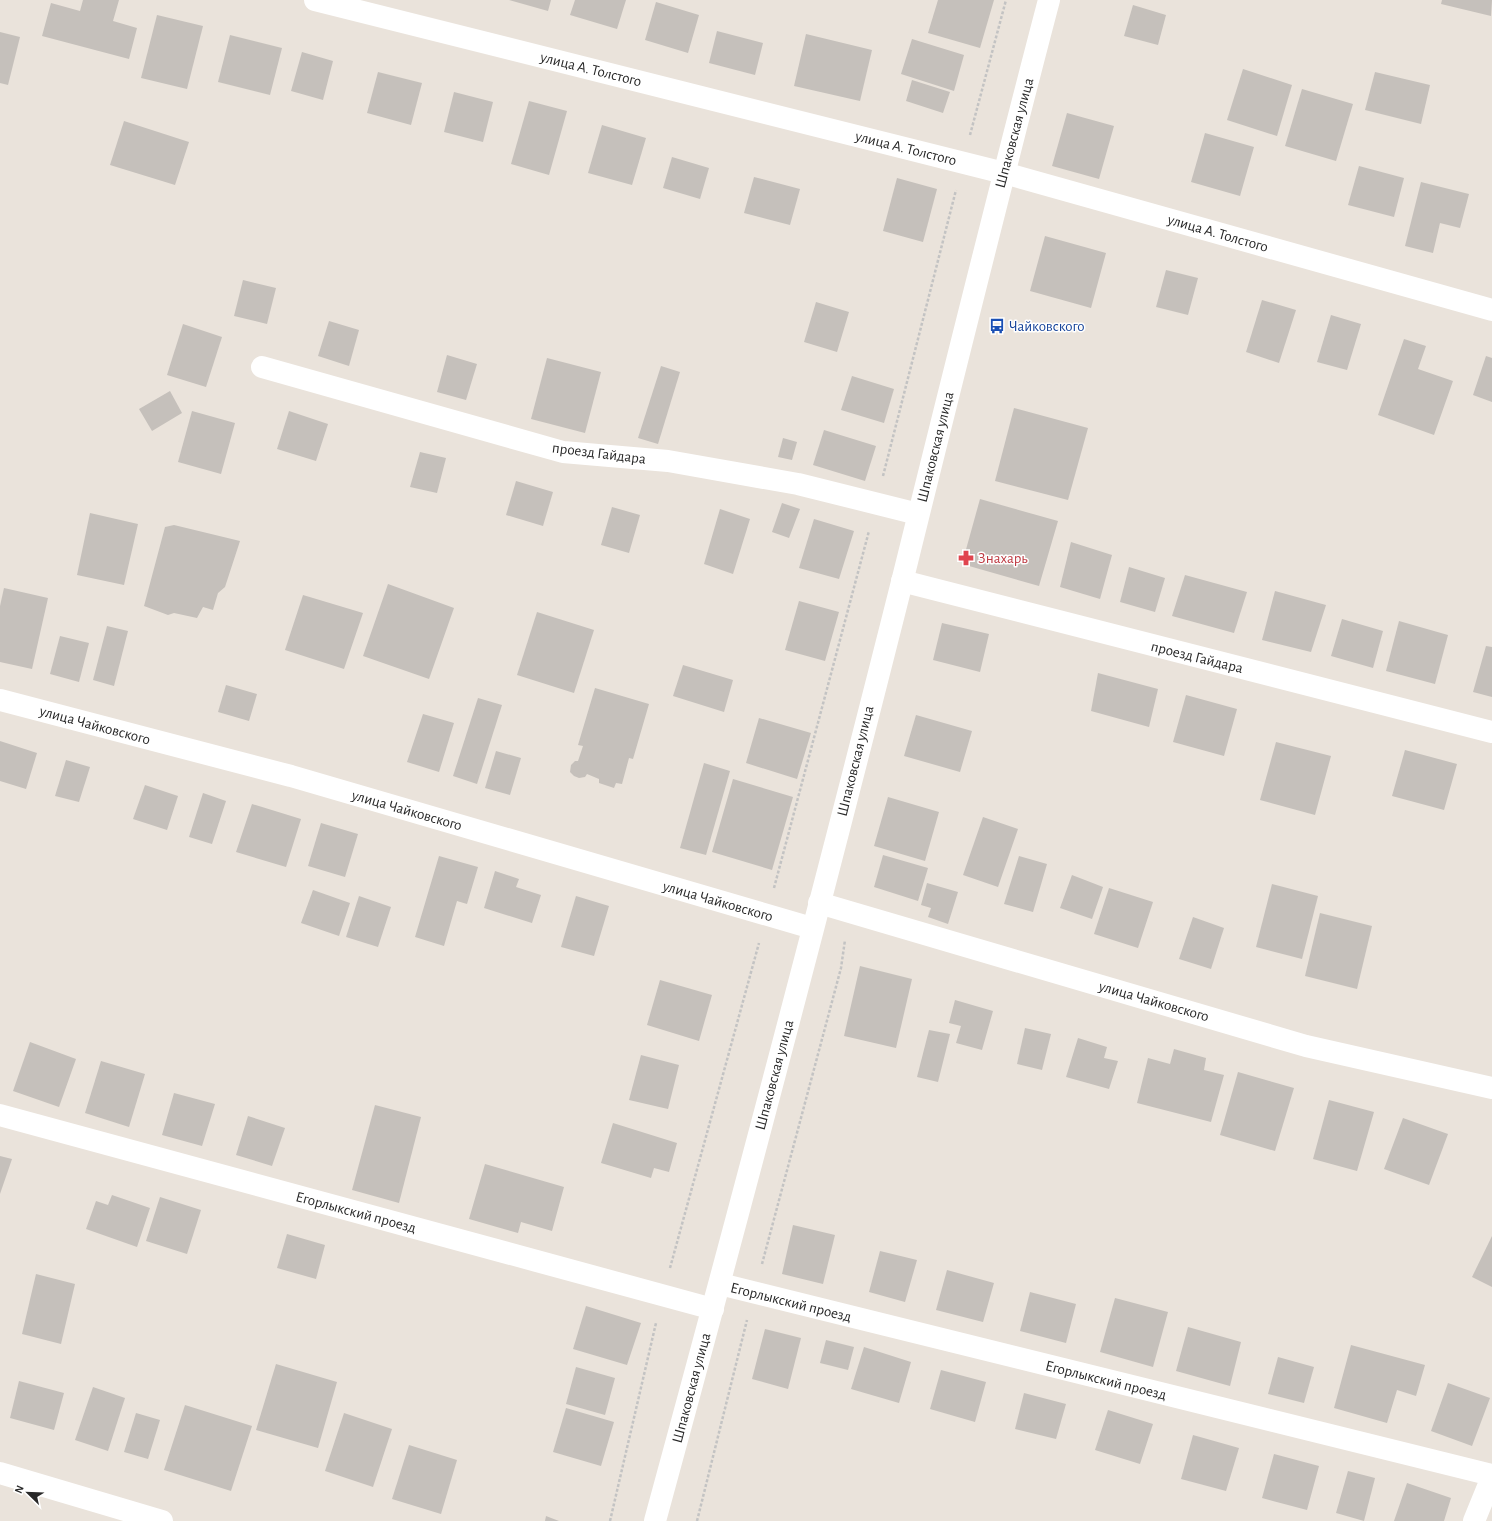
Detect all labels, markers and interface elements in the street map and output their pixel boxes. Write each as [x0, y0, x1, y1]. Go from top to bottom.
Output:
street label: улица А. Толстого [538, 49, 643, 89]
street label: Шпаковская улица [993, 76, 1036, 190]
street label: улица А. Толстого [853, 128, 958, 168]
street label: улица А. Толстого [1165, 212, 1270, 255]
bus stop icon: Чайковского [988, 317, 1006, 335]
place label: Чайковского [1009, 319, 1085, 334]
street label: Шпаковская улица [914, 390, 957, 504]
street label: проезд Гайдара [551, 440, 647, 467]
pharmacy icon: Знахарь [957, 549, 975, 567]
place label: Знахарь [978, 551, 1028, 566]
street label: проезд Гайдара [1149, 639, 1245, 676]
street label: улица Чайковского [37, 703, 152, 747]
street label: Шпаковская улица [834, 704, 877, 818]
street label: улица Чайковского [349, 787, 464, 833]
street label: улица Чайковского [660, 878, 775, 924]
street label: улица Чайковского [1096, 978, 1211, 1024]
street label: Шпаковская улица [753, 1018, 796, 1132]
street label: Егорлыкский проезд [294, 1189, 418, 1236]
street label: Егорлыкский проезд [729, 1280, 853, 1325]
street label: Шпаковская улица [670, 1331, 713, 1445]
street label: Егорлыкский проезд [1044, 1358, 1168, 1403]
north arrow [8, 1473, 48, 1513]
text: N [13, 1484, 26, 1495]

